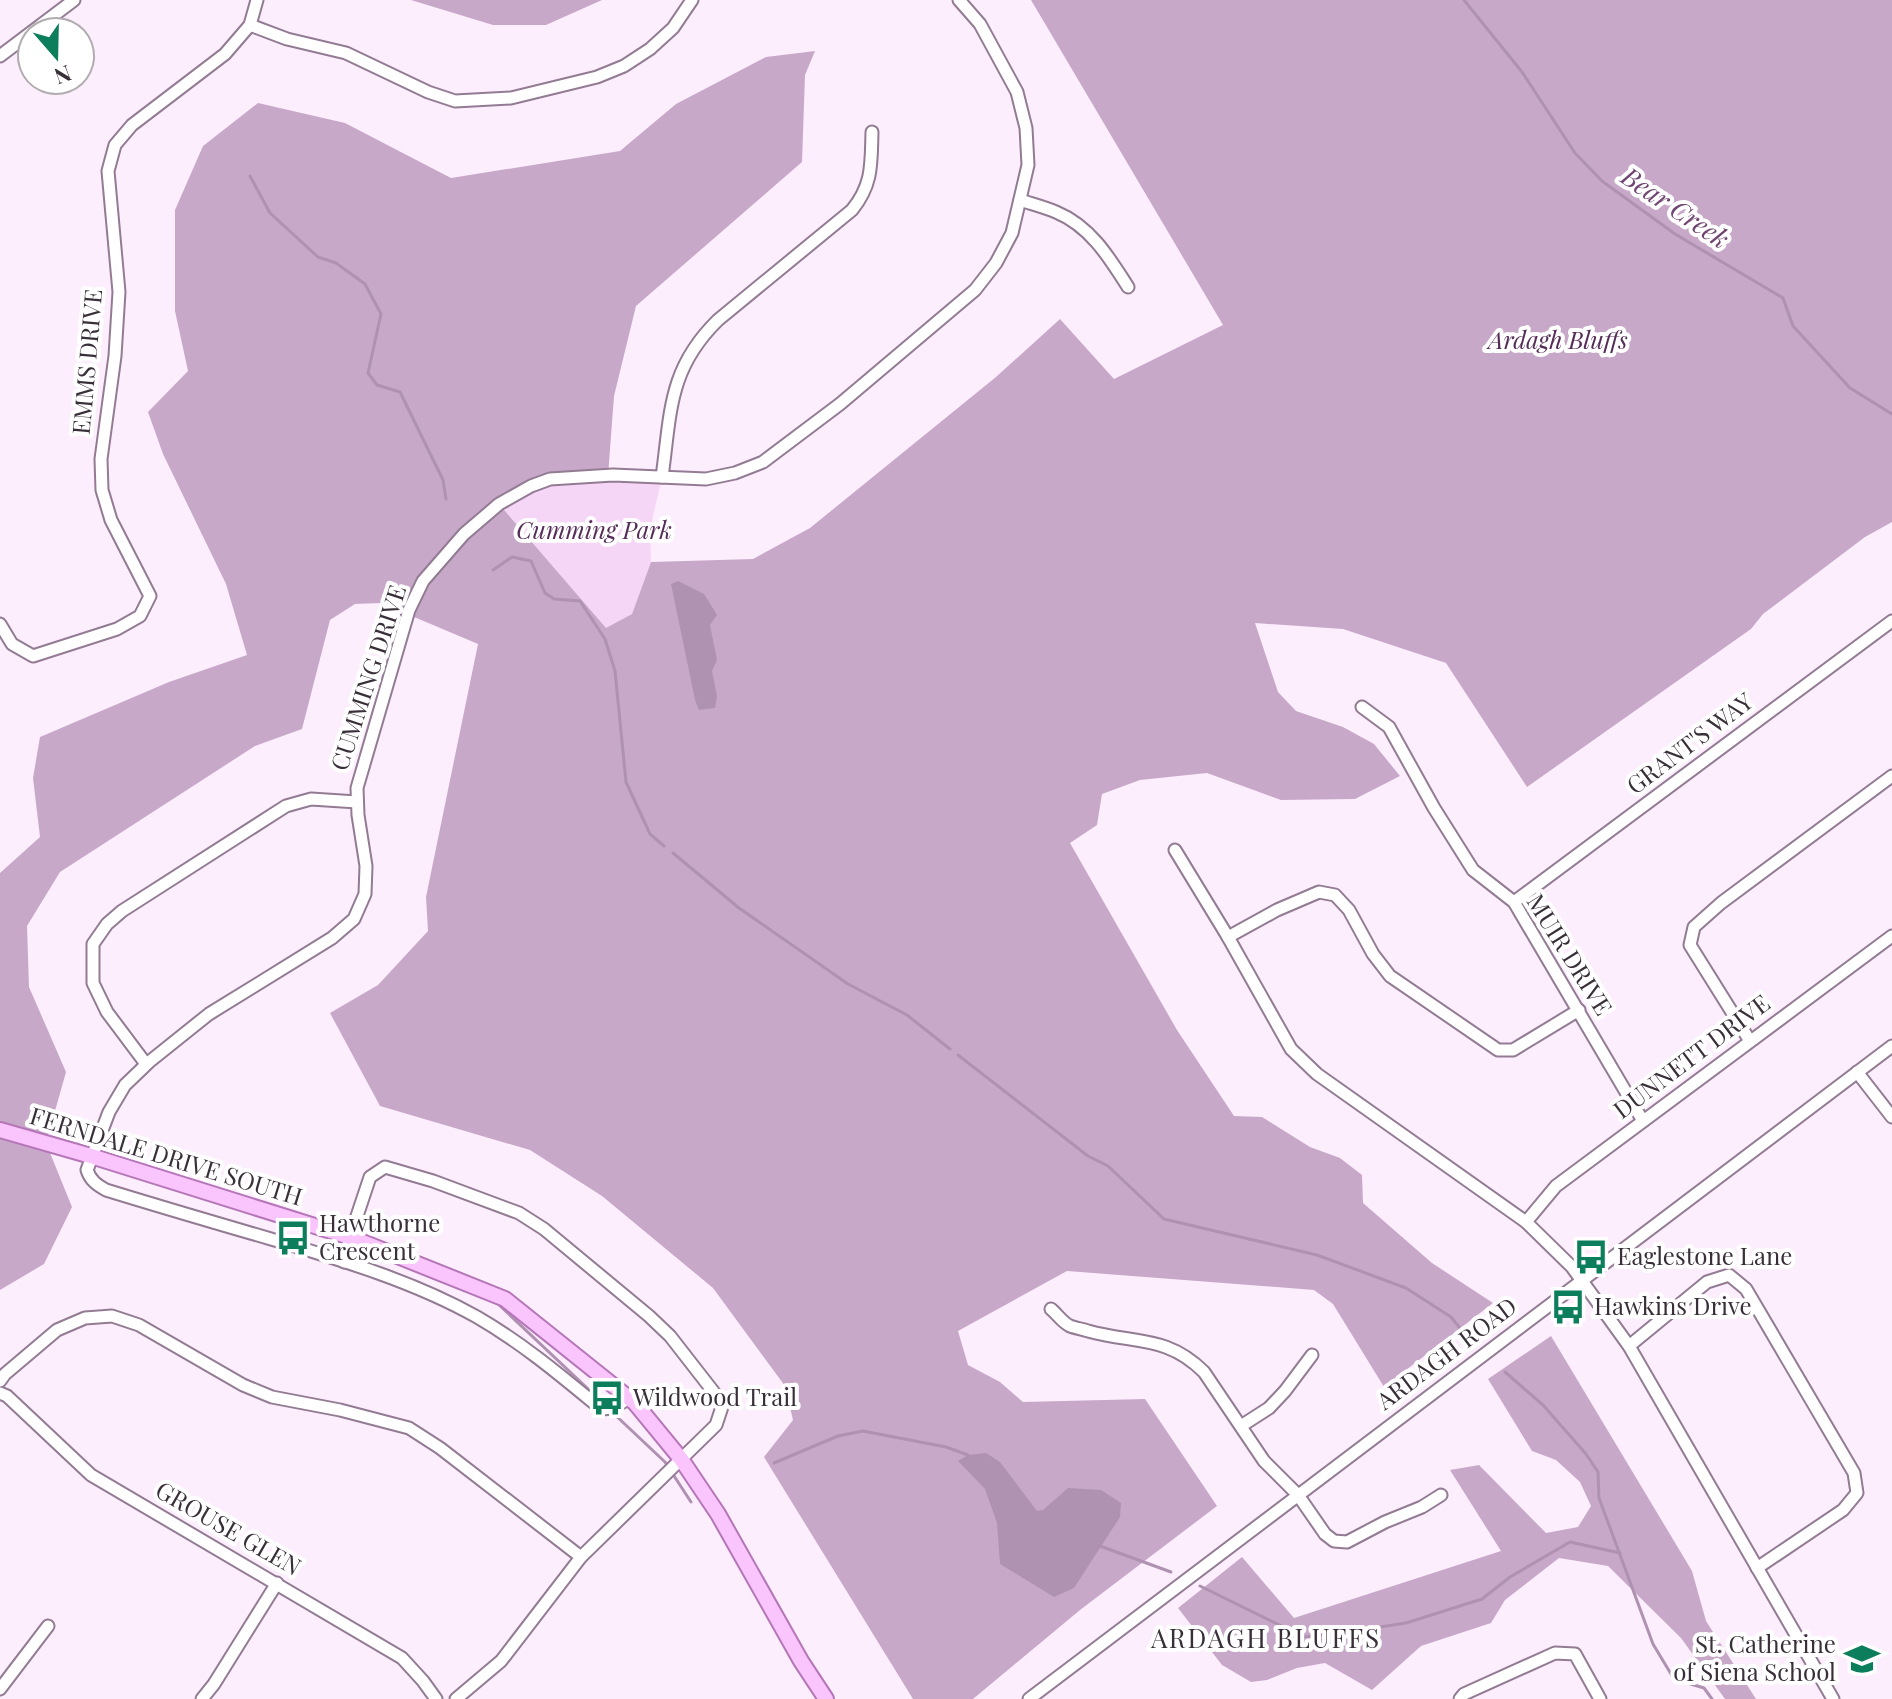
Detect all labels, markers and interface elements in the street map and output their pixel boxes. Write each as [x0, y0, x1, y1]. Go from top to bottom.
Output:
north arrow [16, 16, 96, 96]
text: N [50, 59, 76, 93]
water label: Bear Creek [1614, 157, 1736, 256]
street label: EMMS DRIVE [64, 288, 108, 436]
park label: Ardagh Bluffs [1485, 323, 1628, 355]
park label: Cumming Park [516, 513, 672, 545]
street label: CUMMING DRIVE [322, 581, 412, 774]
street label: GRANT'S WAY [1619, 684, 1759, 800]
street label: MUIR DRIVE [1521, 887, 1621, 1021]
street label: DUNNETT DRIVE [1606, 986, 1775, 1125]
street label: FERNDALE DRIVE SOUTH [26, 1098, 307, 1212]
place label: Hawthorne Crescent [319, 1206, 440, 1266]
bus stop icon: Hawthorne Crescent [274, 1219, 312, 1257]
bus stop icon: Eaglestone Lane [1572, 1238, 1610, 1276]
place label: Eaglestone Lane [1617, 1239, 1792, 1271]
bus stop icon: Hawkins Drive [1549, 1288, 1587, 1326]
street label: ARDAGH ROAD [1368, 1289, 1522, 1416]
place label: Hawkins Drive [1594, 1289, 1752, 1321]
bus stop icon: Wildwood Trail [588, 1379, 626, 1417]
place label: Wildwood Trail [632, 1380, 797, 1412]
street label: GROUSE GLEN [151, 1473, 307, 1582]
district label: ARDAGH BLUFFS [1150, 1620, 1381, 1655]
place label: St. Catherine of Siena School [1673, 1627, 1836, 1687]
school or university icon: St. Catherine of Siena School [1843, 1640, 1881, 1678]

